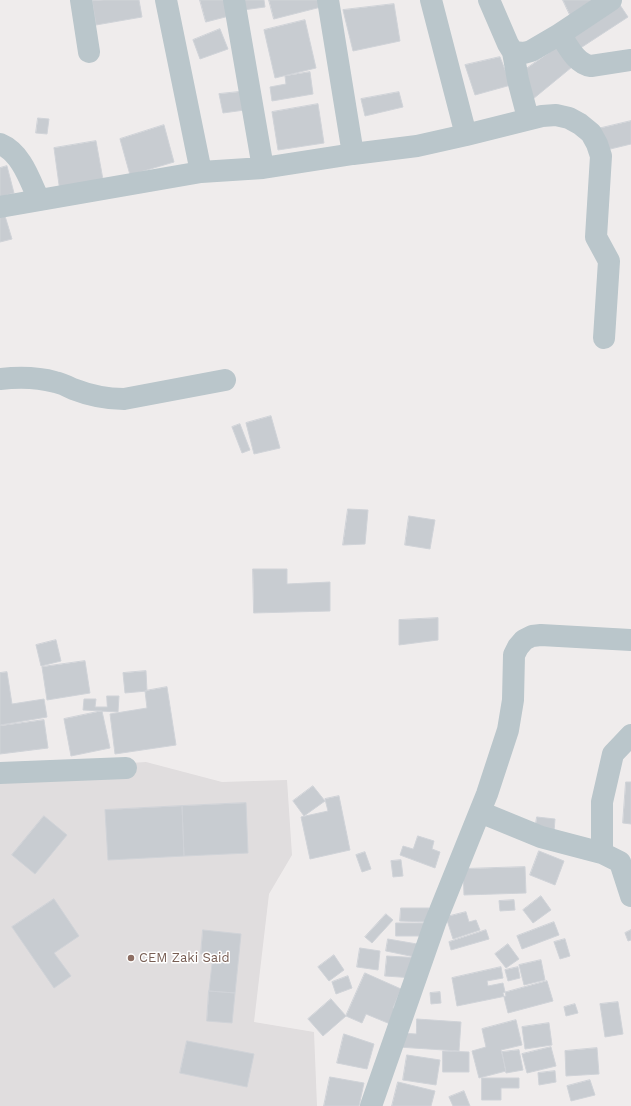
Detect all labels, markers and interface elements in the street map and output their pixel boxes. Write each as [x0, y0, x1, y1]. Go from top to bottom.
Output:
place label: CEM Zaki Said [139, 950, 230, 966]
marker: CEM Zaki Said [126, 953, 136, 963]

